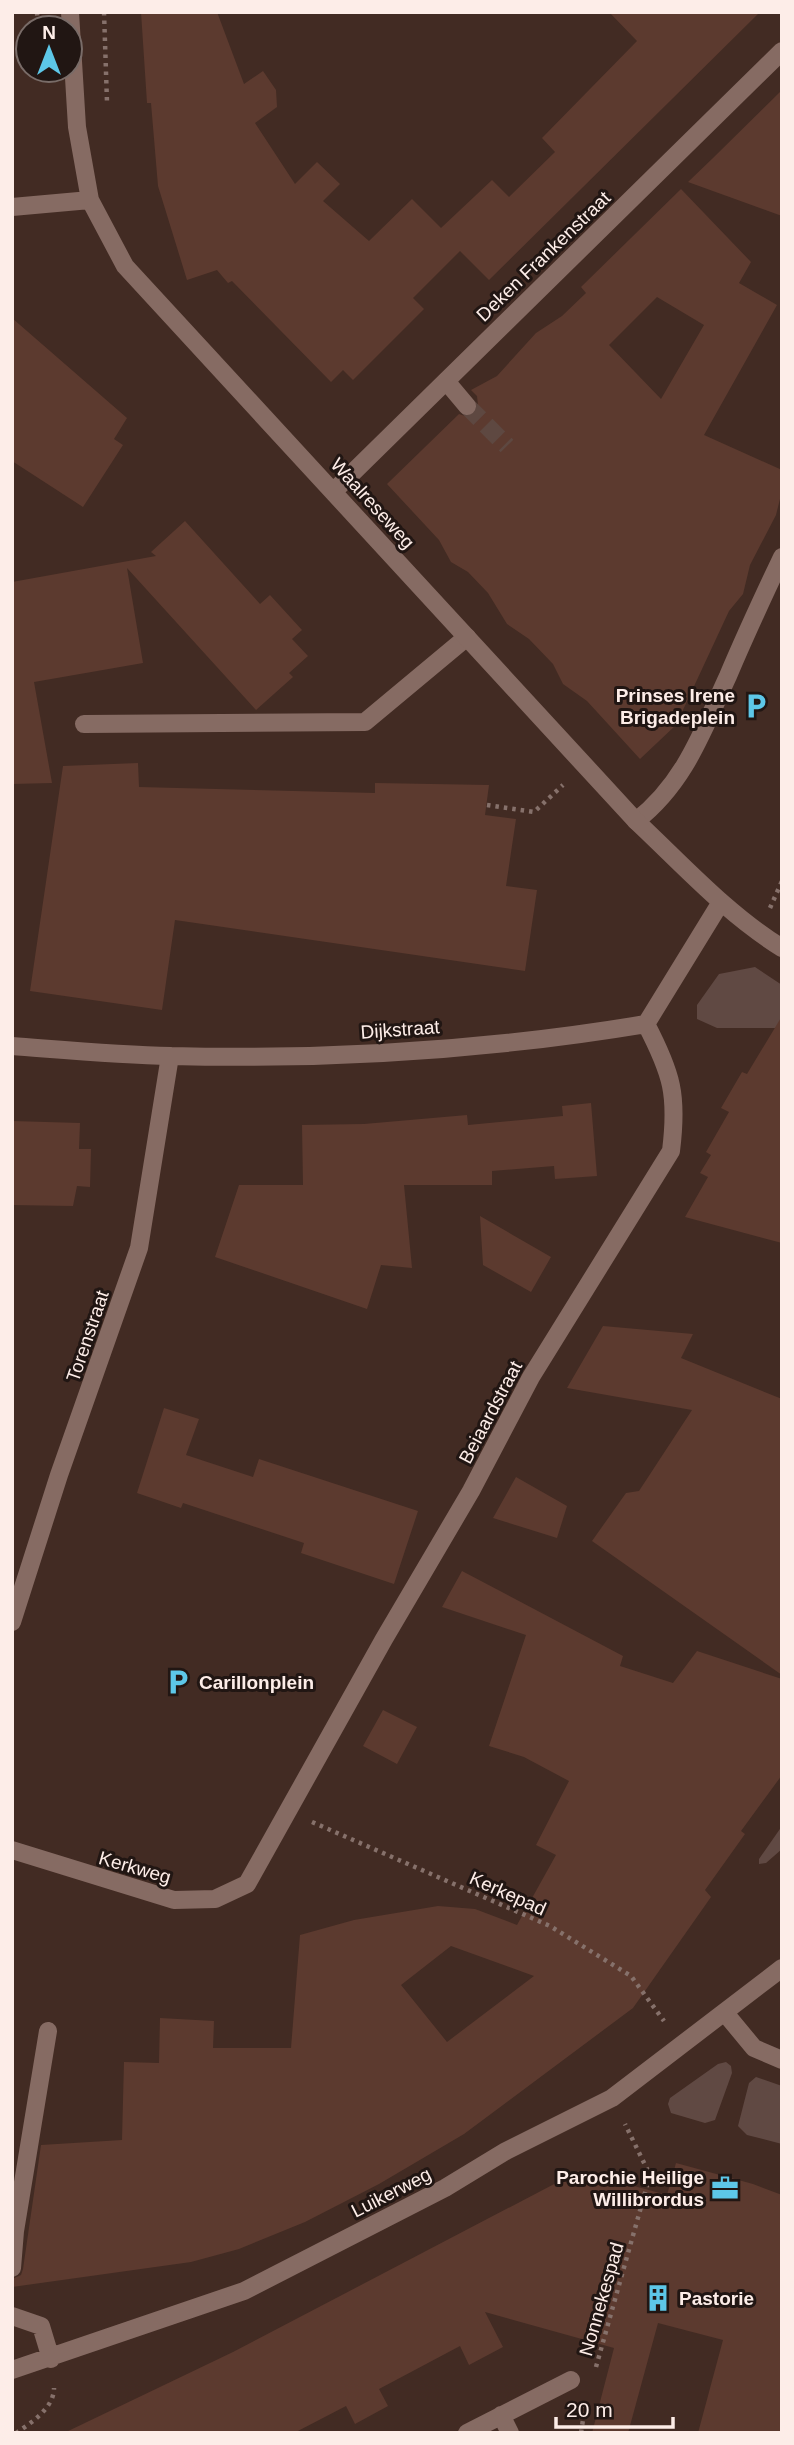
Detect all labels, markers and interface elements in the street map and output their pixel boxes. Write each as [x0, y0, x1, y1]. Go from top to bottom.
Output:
north arrow [14, 14, 84, 84]
text: N [42, 22, 56, 43]
street label: Deken Frankenstraat [472, 187, 615, 326]
street label: Waalreseweg [327, 454, 419, 553]
place label: Prinses Irene Brigadeplein [616, 685, 735, 728]
parking icon: Prinses Irene Brigadeplein [741, 691, 771, 721]
street label: Dijkstraat [360, 1016, 441, 1043]
street label: Torenstraat [62, 1287, 113, 1385]
street label: Beiaardstraat [455, 1357, 527, 1467]
parking icon: Carillonplein [163, 1667, 193, 1697]
place label: Carillonplein [199, 1672, 314, 1693]
street label: Kerkweg [96, 1847, 173, 1888]
street label: Kerkepad [466, 1867, 549, 1920]
street label: Luikerweg [348, 2163, 435, 2221]
place label: Parochie Heilige Willibrordus [556, 2167, 704, 2210]
office icon: Parochie Heilige Willibrordus [710, 2173, 740, 2203]
street label: Nonnekespad [575, 2240, 628, 2358]
building icon: Pastorie [643, 2283, 673, 2313]
place label: Pastorie [679, 2288, 754, 2309]
scale bar [556, 2386, 673, 2430]
text: 20 m [566, 2398, 613, 2421]

